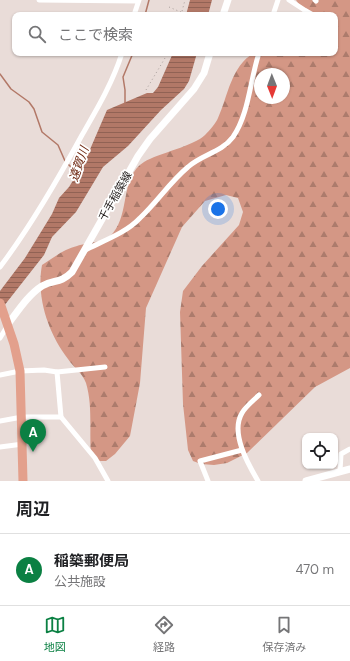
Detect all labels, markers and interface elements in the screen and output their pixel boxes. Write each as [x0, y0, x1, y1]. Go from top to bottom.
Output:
search box [12, 12, 338, 56]
icon: search [26, 23, 48, 45]
text: ここで検索 [58, 25, 133, 45]
north arrow [254, 68, 290, 104]
water label: 遠賀川 [66, 142, 93, 184]
street label: 千手稲築線 [95, 169, 135, 223]
your location [208, 199, 228, 219]
pin: A [20, 419, 46, 452]
map controls [302, 433, 338, 469]
button: locate [302, 433, 338, 469]
text: 周辺 [16, 498, 50, 520]
text: 稲築郵便局 [54, 551, 129, 571]
text: A [24, 561, 34, 578]
text: 470 m [295, 561, 334, 578]
text: 公共施設 [54, 573, 106, 590]
tab: 地図 [44, 614, 66, 654]
tab: 経路 [153, 614, 175, 654]
tab: 保存済み [262, 614, 306, 654]

